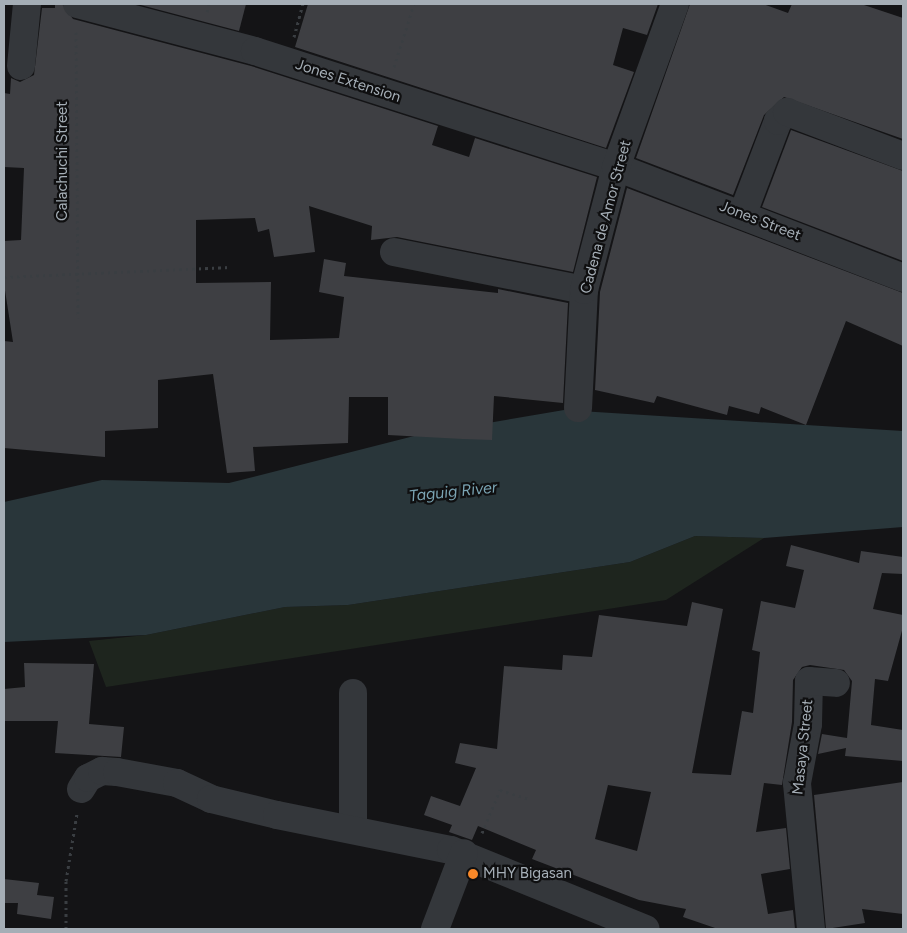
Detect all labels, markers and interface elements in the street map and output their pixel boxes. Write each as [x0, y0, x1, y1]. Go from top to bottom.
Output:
street label: Jones Extension [293, 56, 403, 106]
street label: Calachuchi Street [54, 101, 72, 221]
street label: Cadena de Amor Street [577, 138, 635, 296]
street label: Jones Street [717, 197, 803, 245]
water label: Taguig River [408, 478, 498, 506]
street label: Masaya Street [789, 698, 817, 796]
place label: MHY Bigasan [483, 865, 572, 883]
marker: MHY Bigasan [467, 868, 479, 880]

